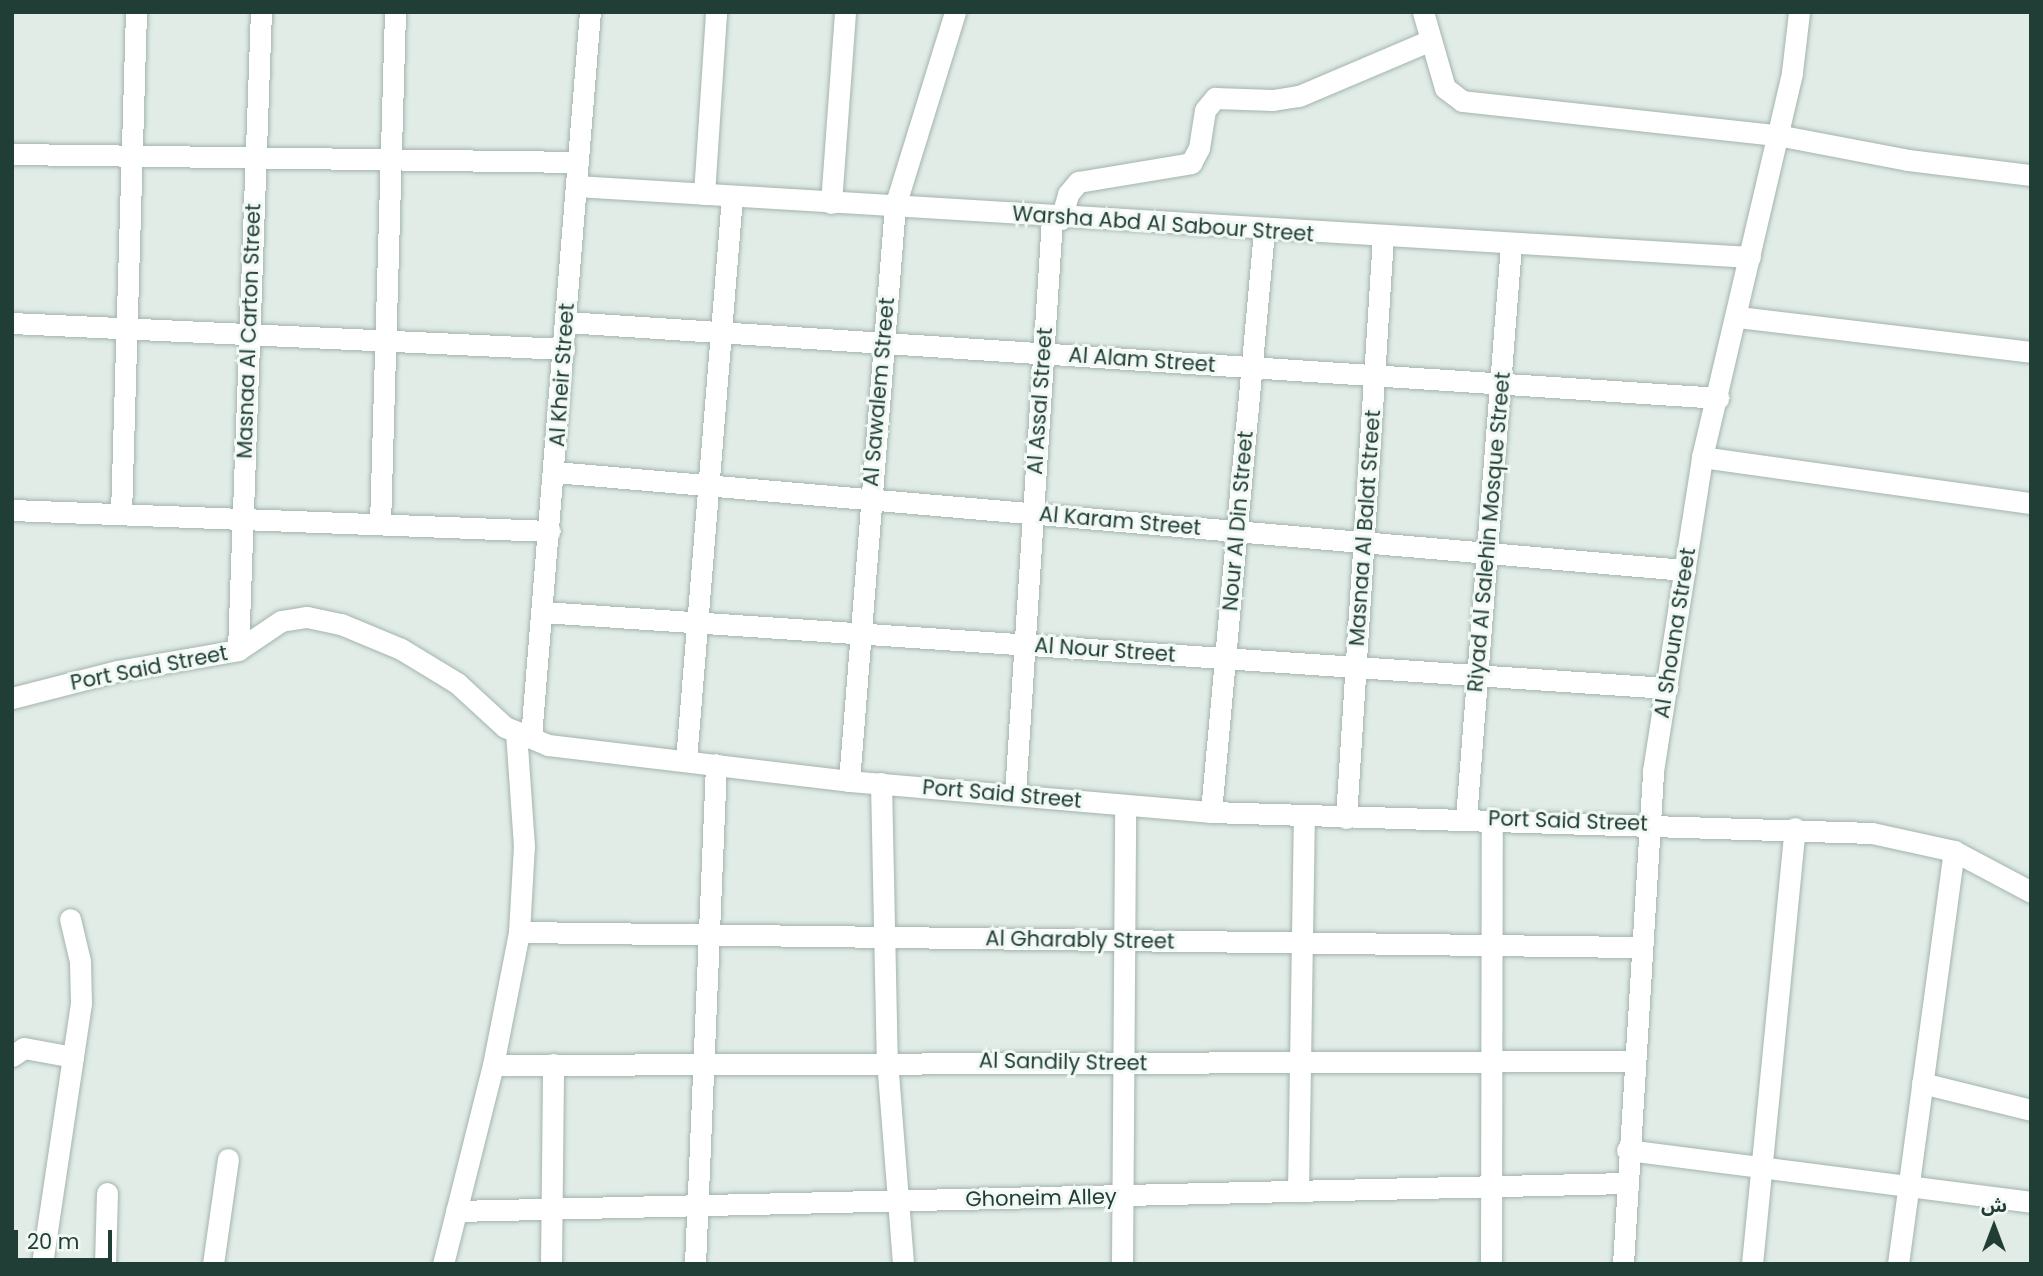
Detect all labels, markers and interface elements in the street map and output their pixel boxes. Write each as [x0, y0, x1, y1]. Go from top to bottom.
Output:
street label: Warsha Abd Al Sabour Street [1011, 201, 1315, 247]
street label: Masnaa Al Carton Street [232, 203, 266, 459]
street label: Al Sawalem Street [858, 296, 900, 488]
street label: Al Kheir Street [544, 302, 580, 448]
street label: Al Assal Street [1022, 327, 1058, 475]
street label: Al Alam Street [1068, 342, 1216, 378]
street label: Riyad Al Salehin Mosque Street [1462, 371, 1516, 693]
street label: Masnaa Al Balat Street [1344, 409, 1386, 647]
street label: Nour Al Din Street [1218, 430, 1258, 612]
street label: Al Karam Street [1038, 501, 1202, 541]
street label: Al Shouna Street [1649, 546, 1701, 720]
street label: Al Nour Street [1034, 632, 1176, 668]
street label: Port Said Street [68, 640, 230, 696]
street label: Port Said Street [921, 774, 1083, 814]
street label: Port Said Street [1488, 806, 1648, 836]
street label: Al Gharably Street [985, 926, 1175, 954]
street label: Al Sandily Street [979, 1048, 1147, 1076]
street label: Ghoneim Alley [965, 1184, 1117, 1212]
north arrow [1959, 1192, 2029, 1262]
text: ش [1981, 1192, 2007, 1219]
scale bar [18, 1216, 116, 1260]
text: 20 m [27, 1227, 80, 1256]

